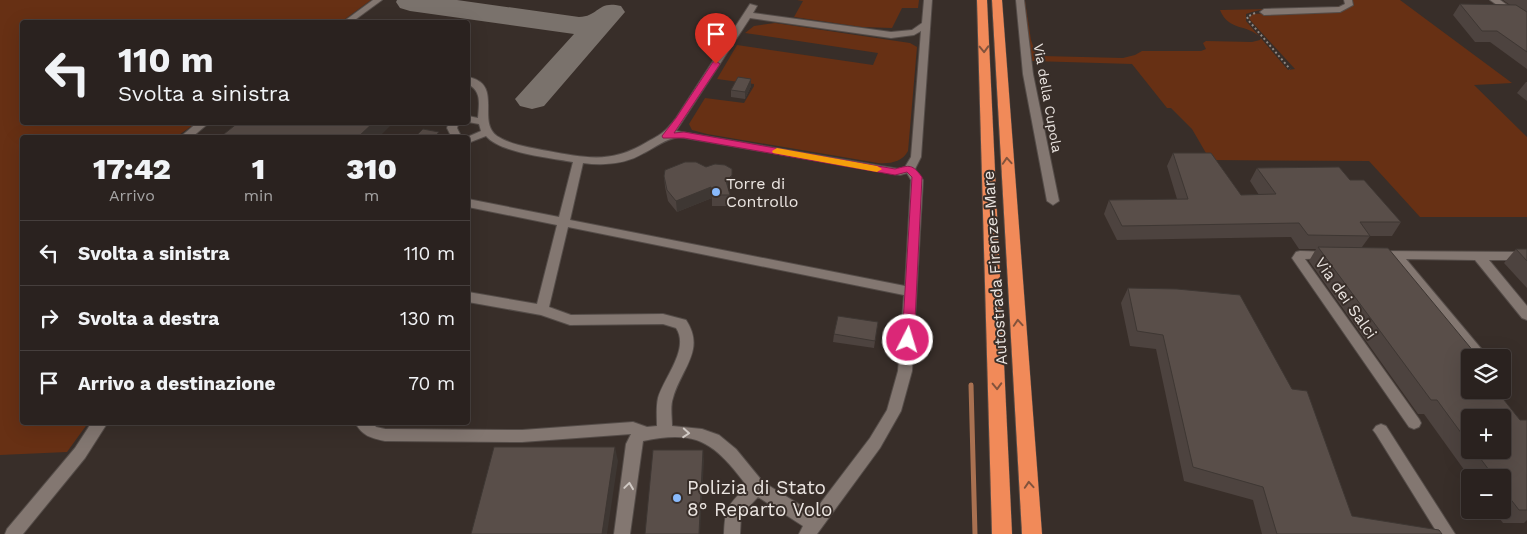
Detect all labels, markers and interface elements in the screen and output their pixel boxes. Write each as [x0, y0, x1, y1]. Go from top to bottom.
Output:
pin [695, 13, 737, 64]
icon: arrive [702, 20, 730, 48]
text: 110 m [118, 39, 214, 81]
icon: left [35, 40, 100, 105]
street label: Via della Cupola [1031, 42, 1065, 154]
one-way arrow [979, 45, 989, 53]
text: Svolta a sinistra [118, 81, 290, 106]
text: 17:42 [93, 151, 171, 186]
text: 1 [252, 151, 265, 186]
text: 310 [346, 151, 397, 186]
one-way arrow [1002, 157, 1013, 165]
street label: Autostrada Firenze-Mare [979, 170, 1011, 366]
place label: Torre di Controllo [726, 174, 798, 211]
text: Arrivo [109, 186, 155, 205]
text: min [244, 186, 273, 205]
text: m [364, 186, 379, 205]
marker: Torre di Controllo [710, 186, 722, 198]
icon: left [35, 239, 63, 267]
text: Svolta a sinistra [78, 242, 229, 265]
text: 110 m [404, 242, 455, 265]
street label: Via dei Salci [1311, 254, 1381, 342]
icon: right [35, 304, 63, 332]
text: Svolta a destra [78, 307, 219, 330]
text: 130 m [400, 307, 455, 330]
position arrow [881, 313, 933, 365]
one-way arrow [1012, 319, 1023, 327]
map controls [1461, 349, 1511, 519]
button: layers [1461, 349, 1511, 399]
icon: arrive [35, 369, 63, 397]
text: Arrivo a destinazione [78, 372, 275, 395]
text: 70 m [408, 372, 455, 395]
one-way arrow [991, 382, 1002, 390]
button: + [1461, 409, 1511, 459]
one-way arrow [682, 427, 690, 438]
button: − [1461, 469, 1511, 519]
place label: Polizia di Stato 8° Reparto Volo [687, 476, 832, 521]
one-way arrow [623, 481, 634, 489]
one-way arrow [1023, 481, 1034, 489]
marker: Polizia di Stato 8° Reparto Volo [671, 492, 683, 504]

